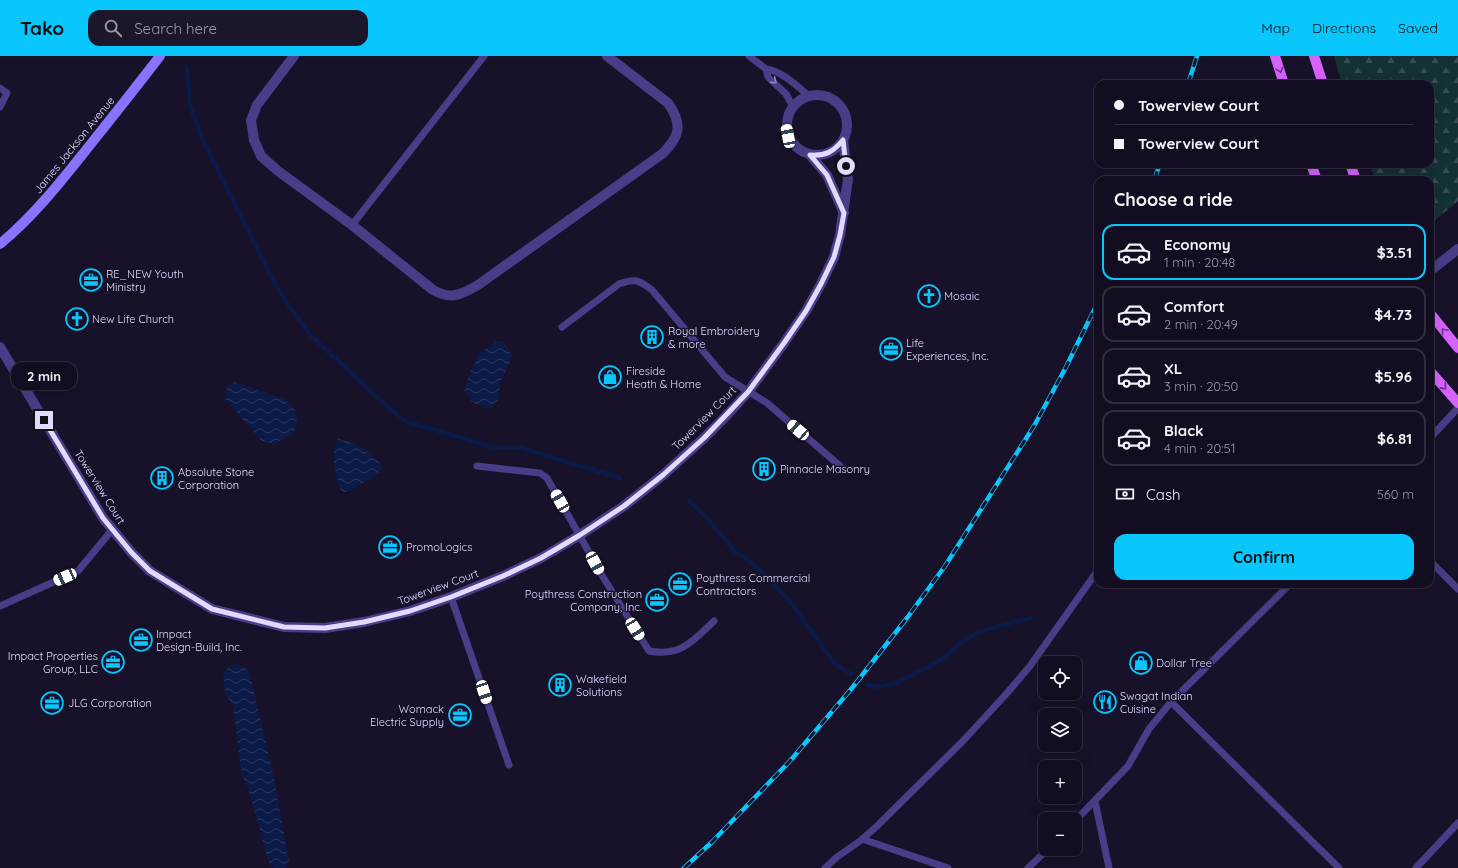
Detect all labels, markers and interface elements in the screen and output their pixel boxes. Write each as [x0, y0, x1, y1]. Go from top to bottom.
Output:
search box [88, 10, 368, 46]
text: Tako [20, 16, 64, 40]
icon: search [102, 17, 124, 39]
text: Search here [134, 19, 217, 38]
text: Map [1261, 19, 1290, 37]
text: Directions [1312, 19, 1376, 37]
text: Saved [1398, 19, 1438, 37]
one-way arrow [1275, 66, 1283, 73]
one-way arrow [770, 77, 777, 84]
street label: James Jackson Avenue [31, 94, 117, 196]
text: Towerview Court [1138, 96, 1259, 115]
car [780, 123, 796, 149]
text: Towerview Court [1138, 134, 1259, 153]
route start [837, 157, 855, 175]
text: Choose a ride [1114, 188, 1233, 211]
icon: car [1116, 234, 1152, 270]
text: Economy [1164, 235, 1231, 254]
text: $3.51 [1377, 243, 1412, 262]
text: 1 min · 20:48 [1164, 254, 1235, 270]
office icon: RE_NEW Youth Ministry [78, 267, 104, 293]
place label: RE_NEW Youth Ministry [106, 267, 183, 294]
church icon: Mosaic [916, 283, 942, 309]
place label: Mosaic [944, 289, 980, 303]
icon: car [1116, 296, 1152, 332]
text: Comfort [1164, 297, 1225, 316]
text: $4.73 [1374, 305, 1412, 324]
church icon: New Life Church [64, 306, 90, 332]
place label: New Life Church [92, 312, 174, 326]
text: 2 min · 20:49 [1164, 316, 1238, 332]
building icon: Royal Embroidery & more [639, 324, 665, 350]
place label: Royal Embroidery & more [668, 324, 760, 351]
one-way arrow [1441, 329, 1448, 336]
office icon: Life Experiences, Inc. [878, 336, 904, 362]
place label: Life Experiences, Inc. [906, 336, 989, 363]
icon: car [1116, 358, 1152, 394]
text: XL [1164, 359, 1182, 378]
callout: 2 min [11, 362, 77, 390]
shop icon: Fireside Heath & Home [597, 364, 623, 390]
place label: Fireside Heath & Home [626, 364, 701, 391]
text: $5.96 [1374, 367, 1412, 386]
text: 2 min [27, 368, 61, 384]
text: 3 min · 20:50 [1164, 378, 1238, 394]
one-way arrow [1439, 382, 1447, 390]
street label: Towerview Court [669, 383, 739, 453]
route end [35, 411, 53, 429]
car [785, 418, 811, 442]
icon: car [1116, 420, 1152, 456]
text: Black [1164, 421, 1204, 440]
text: $6.81 [1377, 429, 1412, 448]
text: 4 min · 20:51 [1164, 440, 1235, 456]
street label: Towerview Court [72, 447, 129, 527]
building icon: Pinnacle Masonry [751, 456, 777, 482]
place label: Pinnacle Masonry [780, 462, 870, 476]
building icon: Absolute Stone Corporation [149, 465, 175, 491]
place label: Absolute Stone Corporation [178, 465, 254, 492]
icon: cash [1114, 483, 1136, 505]
text: Cash [1146, 485, 1180, 504]
text: 560 m [1377, 486, 1414, 502]
car [549, 488, 571, 514]
office icon: PromoLogics [377, 534, 403, 560]
button: Confirm [1114, 534, 1414, 580]
place label: PromoLogics [406, 540, 472, 554]
car [584, 550, 606, 576]
street label: Towerview Court [396, 566, 481, 608]
car [52, 567, 78, 587]
office icon: Poythress Commercial Contractors [667, 571, 693, 597]
place label: Poythress Commercial Contractors [696, 571, 810, 598]
place label: Poythress Construction Company, Inc. [525, 587, 642, 614]
office icon: Poythress Construction Company, Inc. [644, 587, 670, 613]
car [624, 616, 646, 642]
office icon: Impact Design-Build, Inc. [128, 627, 154, 653]
place label: Impact Design-Build, Inc. [156, 627, 242, 654]
place label: Impact Properties Group, LLC [8, 649, 98, 676]
office icon: Impact Properties Group, LLC [100, 649, 126, 675]
shop icon: Dollar Tree [1128, 650, 1154, 676]
map controls [1038, 656, 1082, 856]
button: locate [1038, 656, 1082, 700]
place label: Dollar Tree [1156, 656, 1212, 670]
building icon: Wakefield Solutions [547, 672, 573, 698]
place label: Wakefield Solutions [576, 672, 627, 699]
car [475, 679, 493, 705]
restaurant icon: Swagat Indian Cuisine [1092, 689, 1118, 715]
place label: Swagat Indian Cuisine [1120, 689, 1193, 716]
office icon: JLG Corporation [39, 690, 65, 716]
place label: JLG Corporation [68, 696, 152, 710]
place label: Womack Electric Supply [370, 702, 444, 729]
office icon: Womack Electric Supply [447, 702, 473, 728]
button: layers [1038, 708, 1082, 752]
button: + [1038, 760, 1082, 804]
button: − [1038, 812, 1082, 856]

